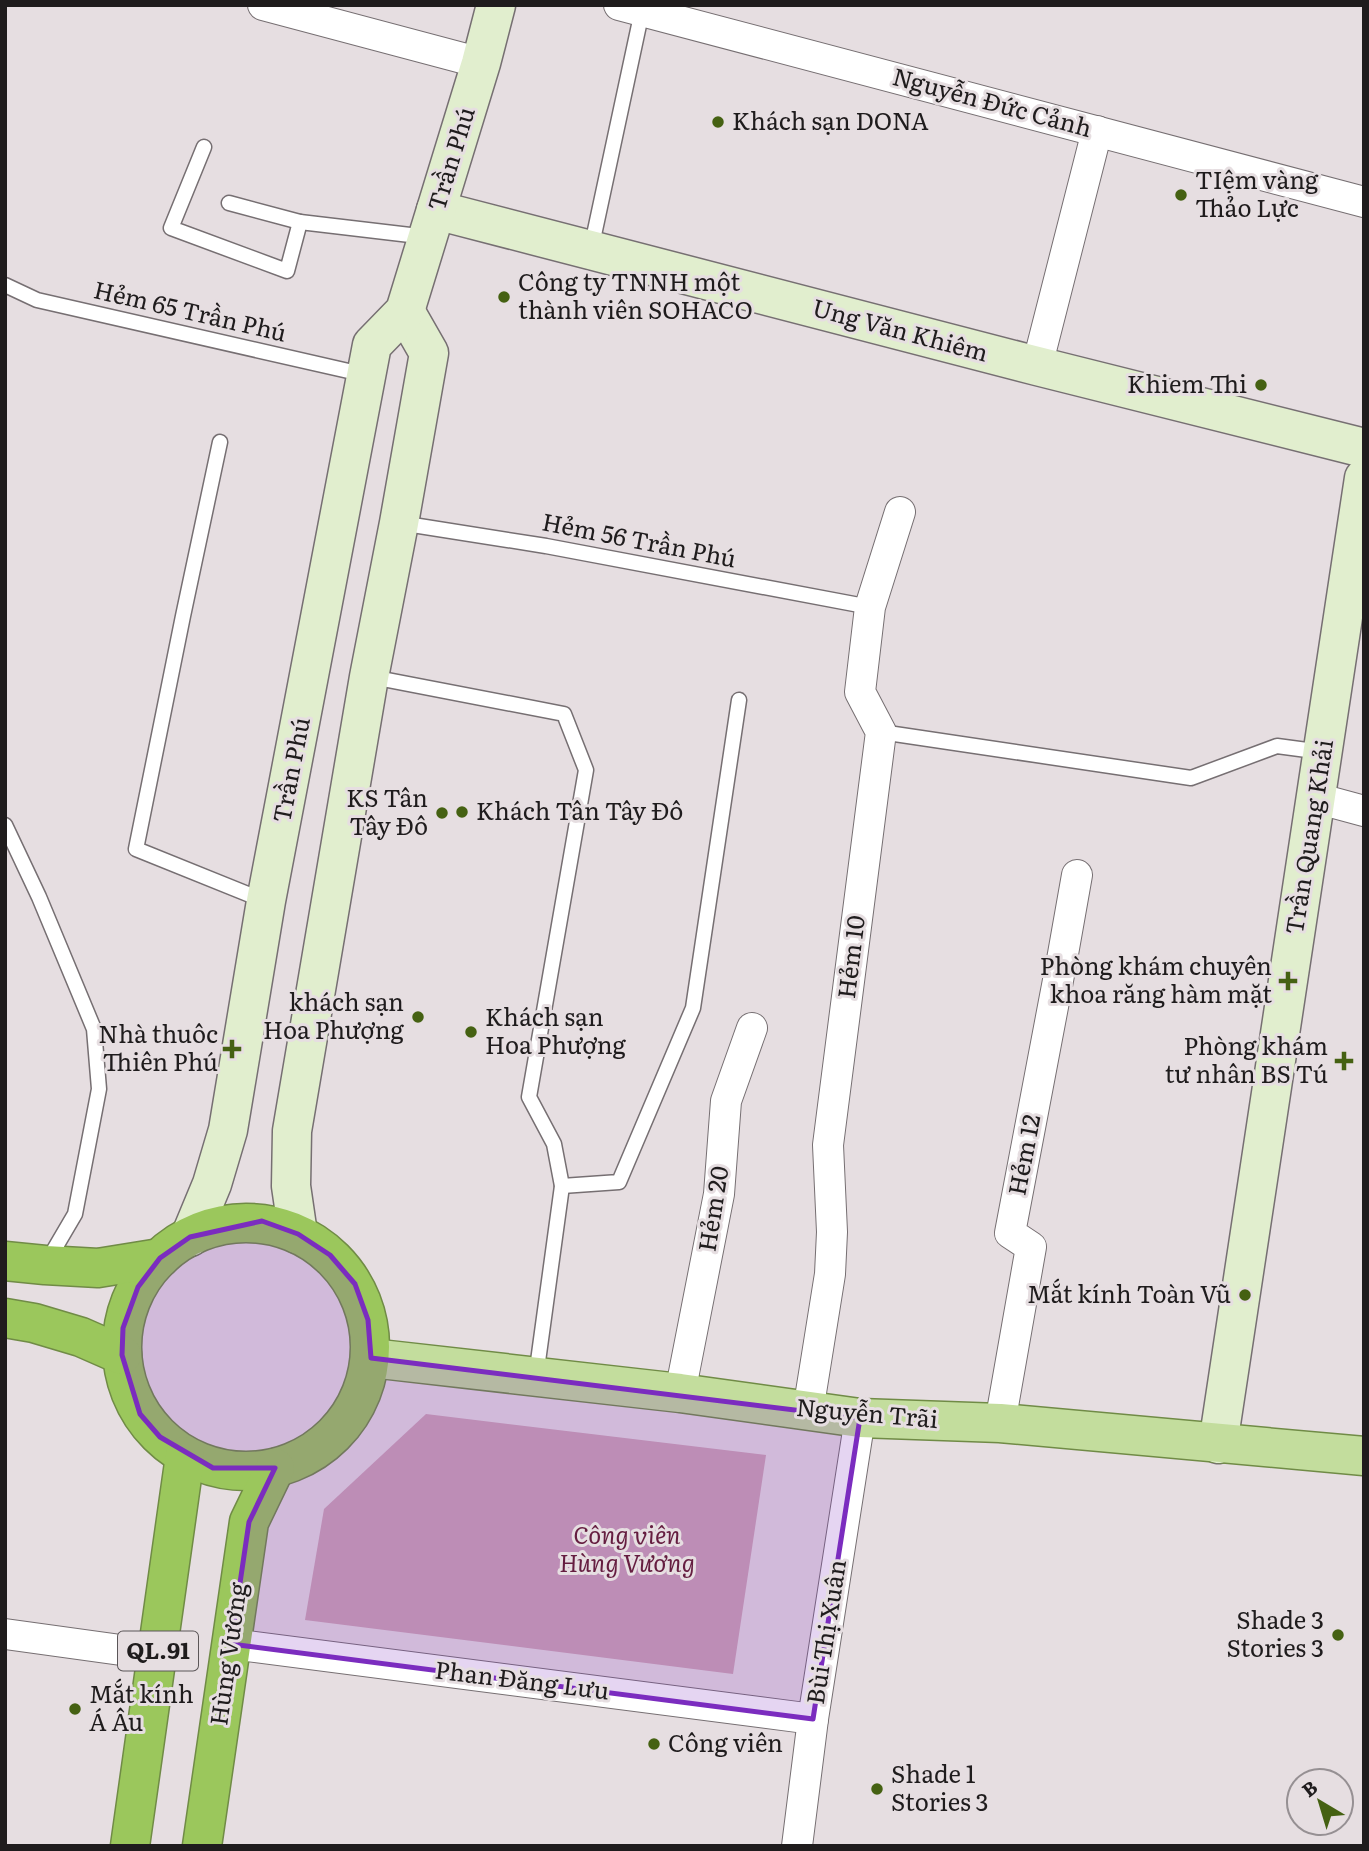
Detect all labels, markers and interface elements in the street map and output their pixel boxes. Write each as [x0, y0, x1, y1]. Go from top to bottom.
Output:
street label: Nguyễn Đức Cảnh [889, 57, 1096, 144]
street label: Trần Phú [417, 102, 482, 214]
place label: Khách sạn DONA [732, 102, 929, 137]
marker: Khách sạn DONA [710, 114, 726, 130]
place label: TIệm vàng Thảo Lực [1195, 161, 1319, 224]
marker: TIệm vàng Thảo Lực [1173, 187, 1189, 203]
place label: Công ty TNNH một thành viên SOHACO [518, 263, 753, 326]
street label: Hẻm 65 Trần Phú [91, 270, 290, 349]
street label: Ung Văn Khiêm [809, 288, 992, 369]
marker: Công ty TNNH một thành viên SOHACO [496, 289, 512, 305]
place label: Khiem Thi [1127, 365, 1247, 400]
marker: Khiem Thi [1253, 377, 1269, 393]
street label: Hẻm 56 Trần Phú [540, 503, 739, 575]
street label: Trần Phú [262, 714, 317, 825]
street label: Trần Quang Khải [1275, 737, 1340, 937]
place label: KS Tân Tây Đô [346, 779, 428, 842]
place label: Khách Tân Tây Đô [476, 792, 683, 827]
marker: Khách Tân Tây Đô [454, 804, 470, 820]
marker: KS Tân Tây Đô [434, 805, 450, 821]
street label: Hẻm 10 [827, 913, 872, 1000]
place label: Phòng khám chuyên khoa răng hàm mặt [1040, 947, 1272, 1010]
marker: Phòng khám chuyên khoa răng hàm mặt [1278, 971, 1298, 991]
place label: khách sạn Hoa Phượng [263, 983, 405, 1046]
place label: Khách sạn Hoa Phượng [485, 998, 627, 1061]
marker: khách sạn Hoa Phượng [410, 1009, 426, 1025]
place label: Nhà thuôc Thiên Phú [98, 1015, 218, 1078]
marker: Khách sạn Hoa Phượng [463, 1024, 479, 1040]
place label: Phòng khám tư nhân BS Tú [1165, 1027, 1328, 1090]
marker: Nhà thuôc Thiên Phú [224, 1041, 240, 1057]
marker: Phòng khám tư nhân BS Tú [1334, 1051, 1354, 1071]
street label: Hẻm 12 [998, 1111, 1048, 1198]
street label: Hẻm 20 [688, 1163, 736, 1254]
place label: Mắt kính Toàn Vũ [1027, 1275, 1231, 1310]
marker: Mắt kính Toàn Vũ [1237, 1287, 1253, 1303]
street label: Nguyễn Trãi [795, 1388, 940, 1435]
park label: Công viên Hùng Vương [559, 1516, 695, 1579]
street label: Bùi Thị Xuân [796, 1557, 853, 1707]
street label: Hùng Vương [199, 1579, 254, 1728]
place label: Shade 3 Stories 3 [1226, 1601, 1324, 1664]
marker: Shade 3 Stories 3 [1330, 1627, 1346, 1643]
road number: QL.91 [118, 1632, 198, 1670]
street label: Phan Đăng Lưu [433, 1650, 611, 1707]
place label: Mắt kính Á Âu [89, 1675, 194, 1738]
marker: Mắt kính Á Âu [67, 1701, 83, 1717]
place label: Công viên [668, 1724, 783, 1759]
marker: Công viên [646, 1736, 662, 1752]
place label: Shade 1 Stories 3 [891, 1755, 989, 1818]
north arrow [1285, 1767, 1355, 1837]
text: B [1295, 1773, 1323, 1803]
marker: Shade 1 Stories 3 [869, 1781, 885, 1797]

